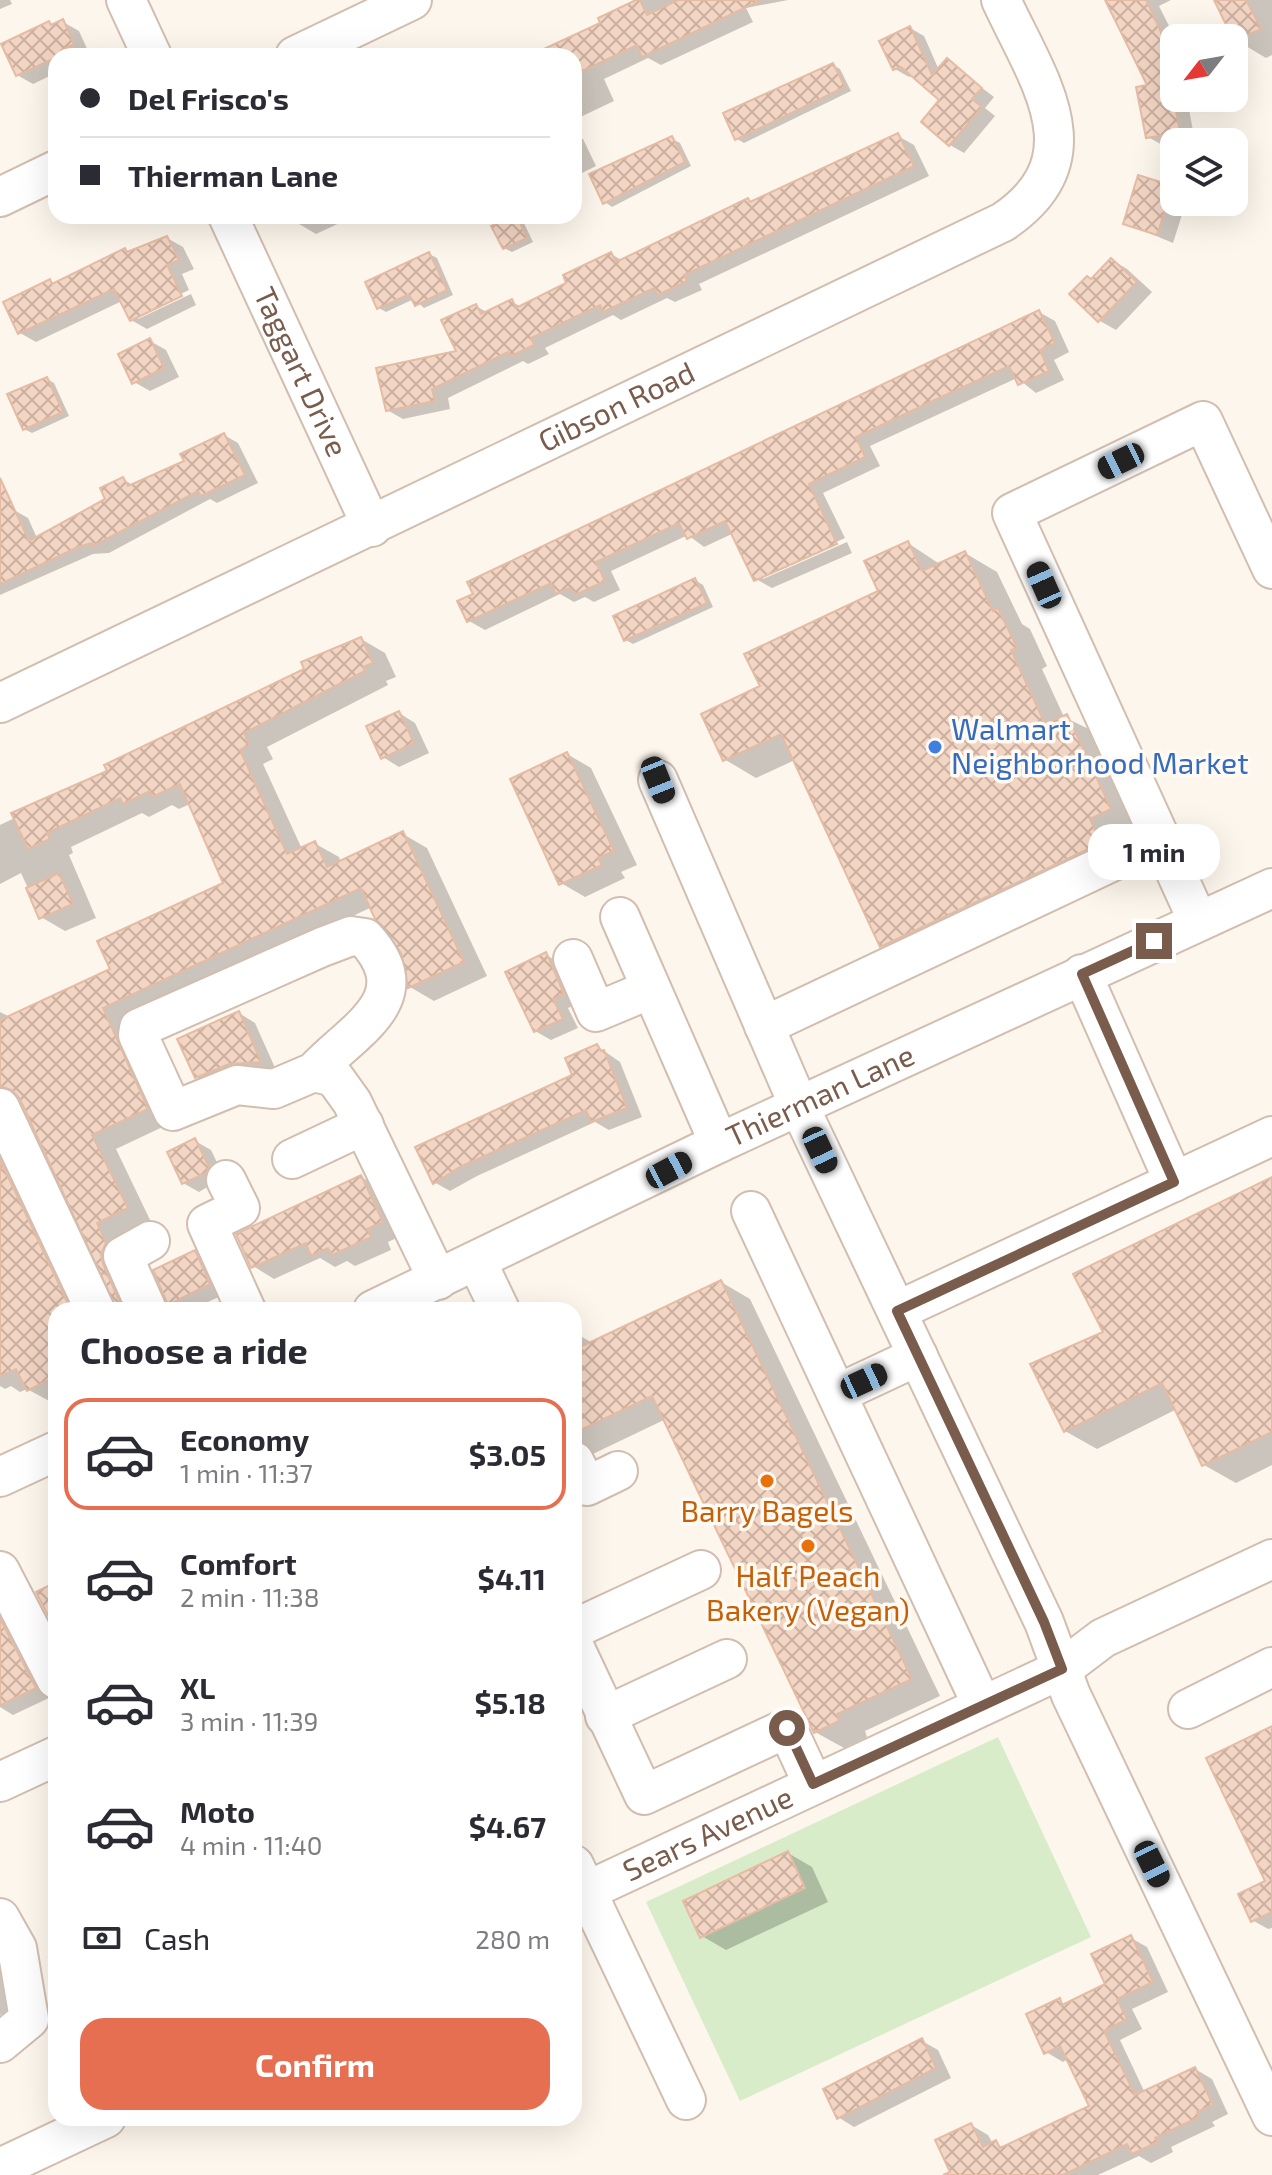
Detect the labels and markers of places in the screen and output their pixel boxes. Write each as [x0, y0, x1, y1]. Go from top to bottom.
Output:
place label: Walmart Neighborhood Market [951, 710, 1249, 780]
marker: Walmart Neighborhood Market [926, 738, 944, 756]
marker: Barry Bagels [758, 1472, 776, 1490]
place label: Barry Bagels [681, 1492, 853, 1528]
marker: Half Peach Bakery (Vegan) [799, 1537, 817, 1555]
place label: Half Peach Bakery (Vegan) [706, 1557, 910, 1627]

